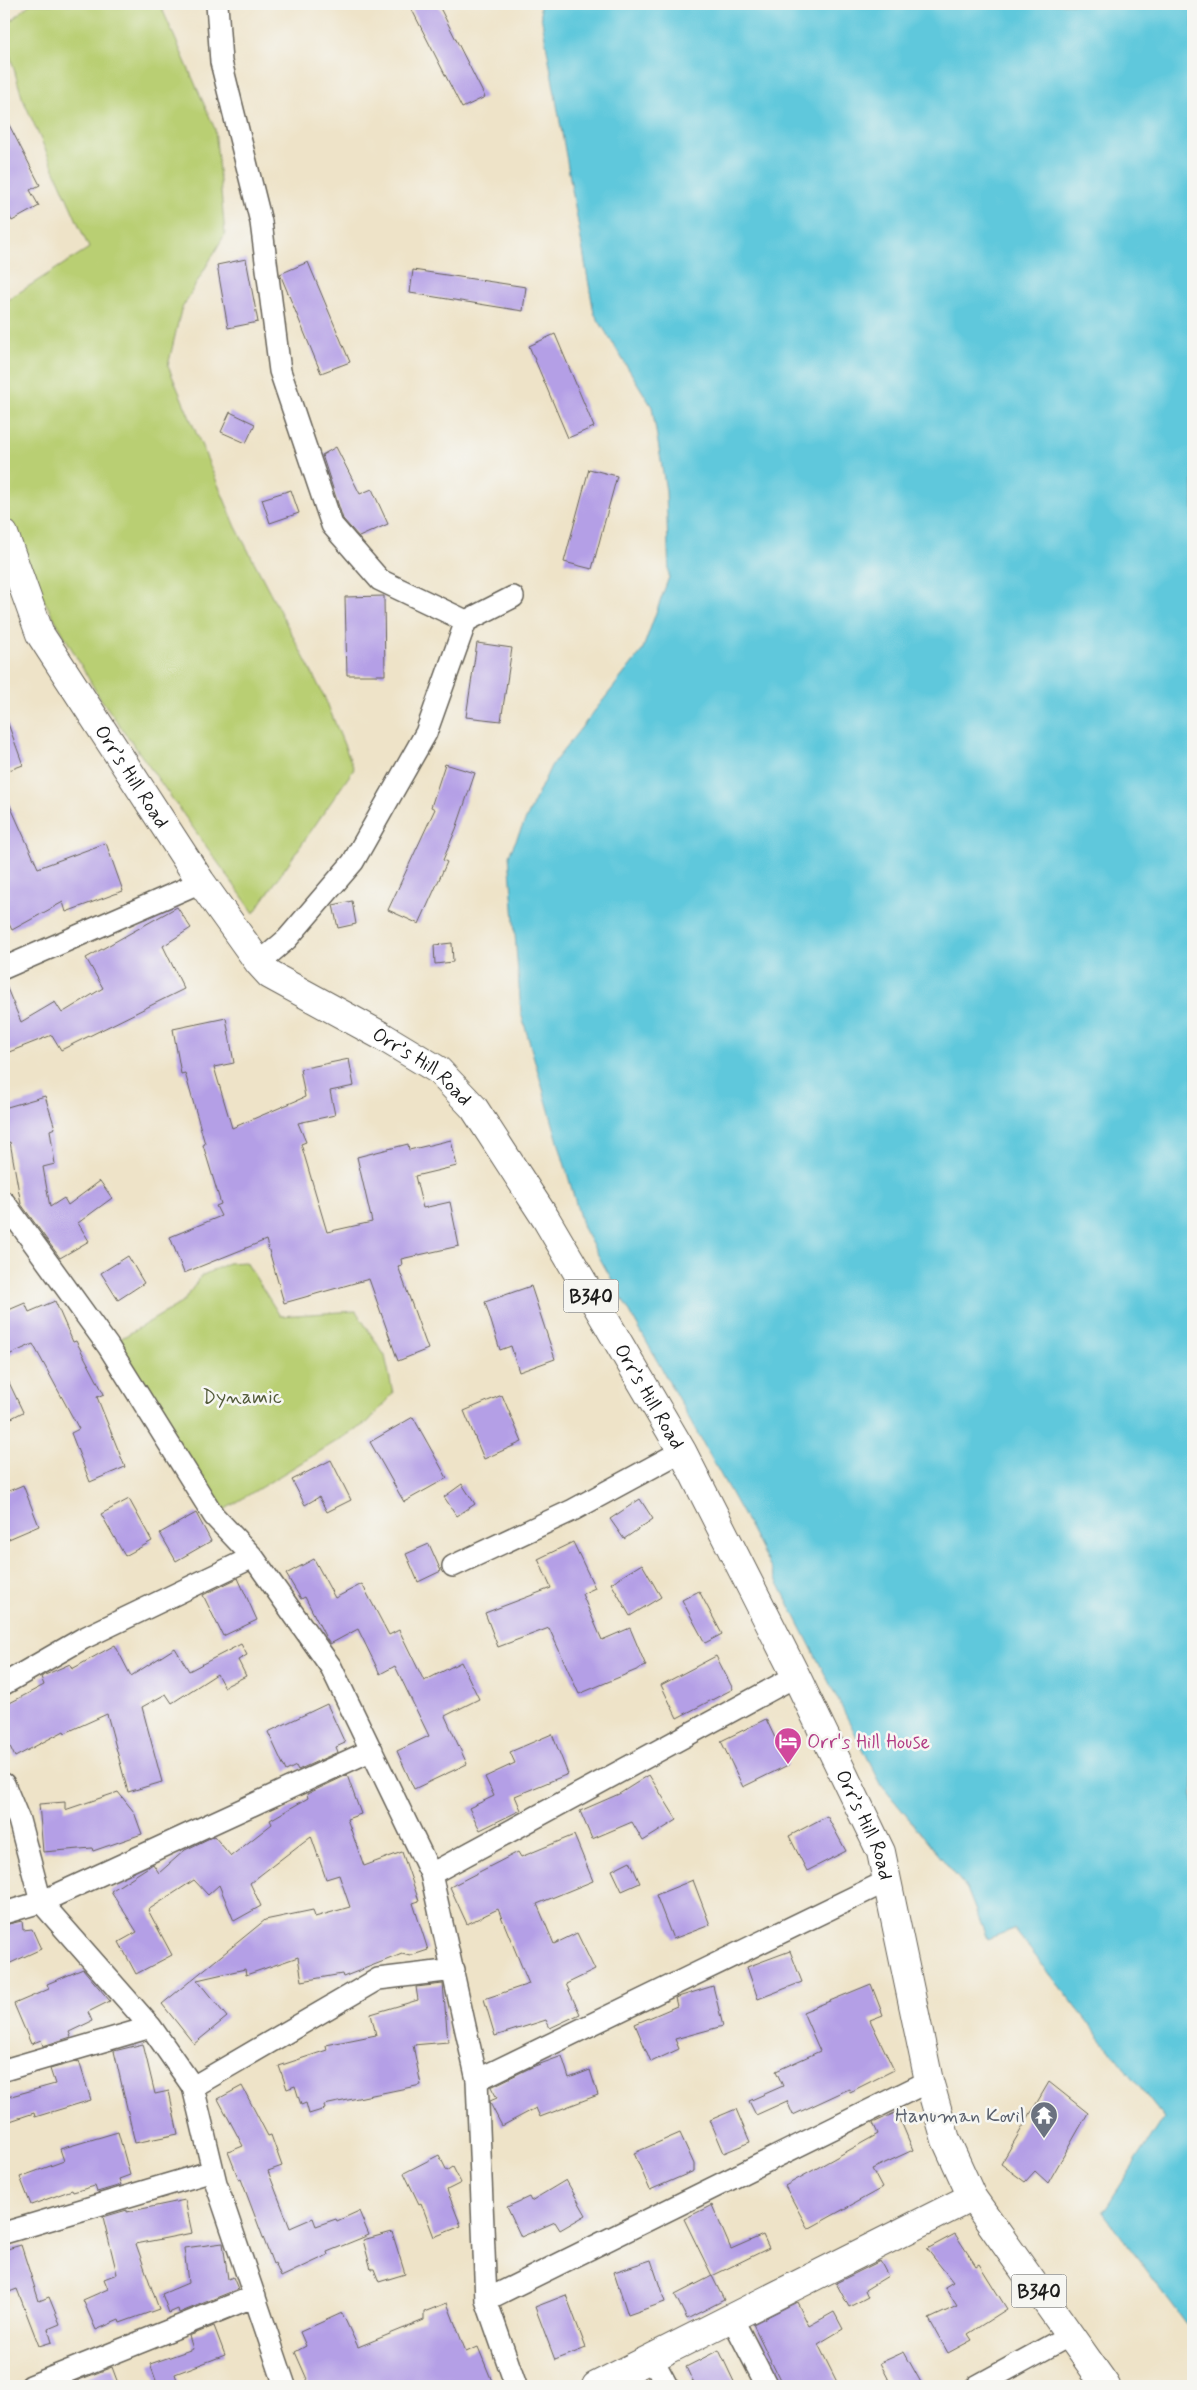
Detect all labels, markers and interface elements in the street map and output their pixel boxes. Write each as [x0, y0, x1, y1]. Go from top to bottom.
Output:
street label: Orr’s Hill Road [88, 720, 175, 834]
street label: Orr’s Hill Road [367, 1021, 477, 1112]
road number: B340 [564, 1280, 618, 1312]
street label: Orr’s Hill Road [607, 1339, 690, 1455]
park label: Dynamic [202, 1384, 282, 1411]
hotel icon: Orr's Hill House [773, 1726, 803, 1765]
place label: Orr's Hill House [807, 1729, 930, 1756]
street label: Orr’s Hill Road [828, 1765, 898, 1883]
temple icon: Hanuman Kovil [1029, 2100, 1059, 2139]
place label: Hanuman Kovil [895, 2103, 1025, 2130]
road number: B340 [1012, 2274, 1066, 2308]

